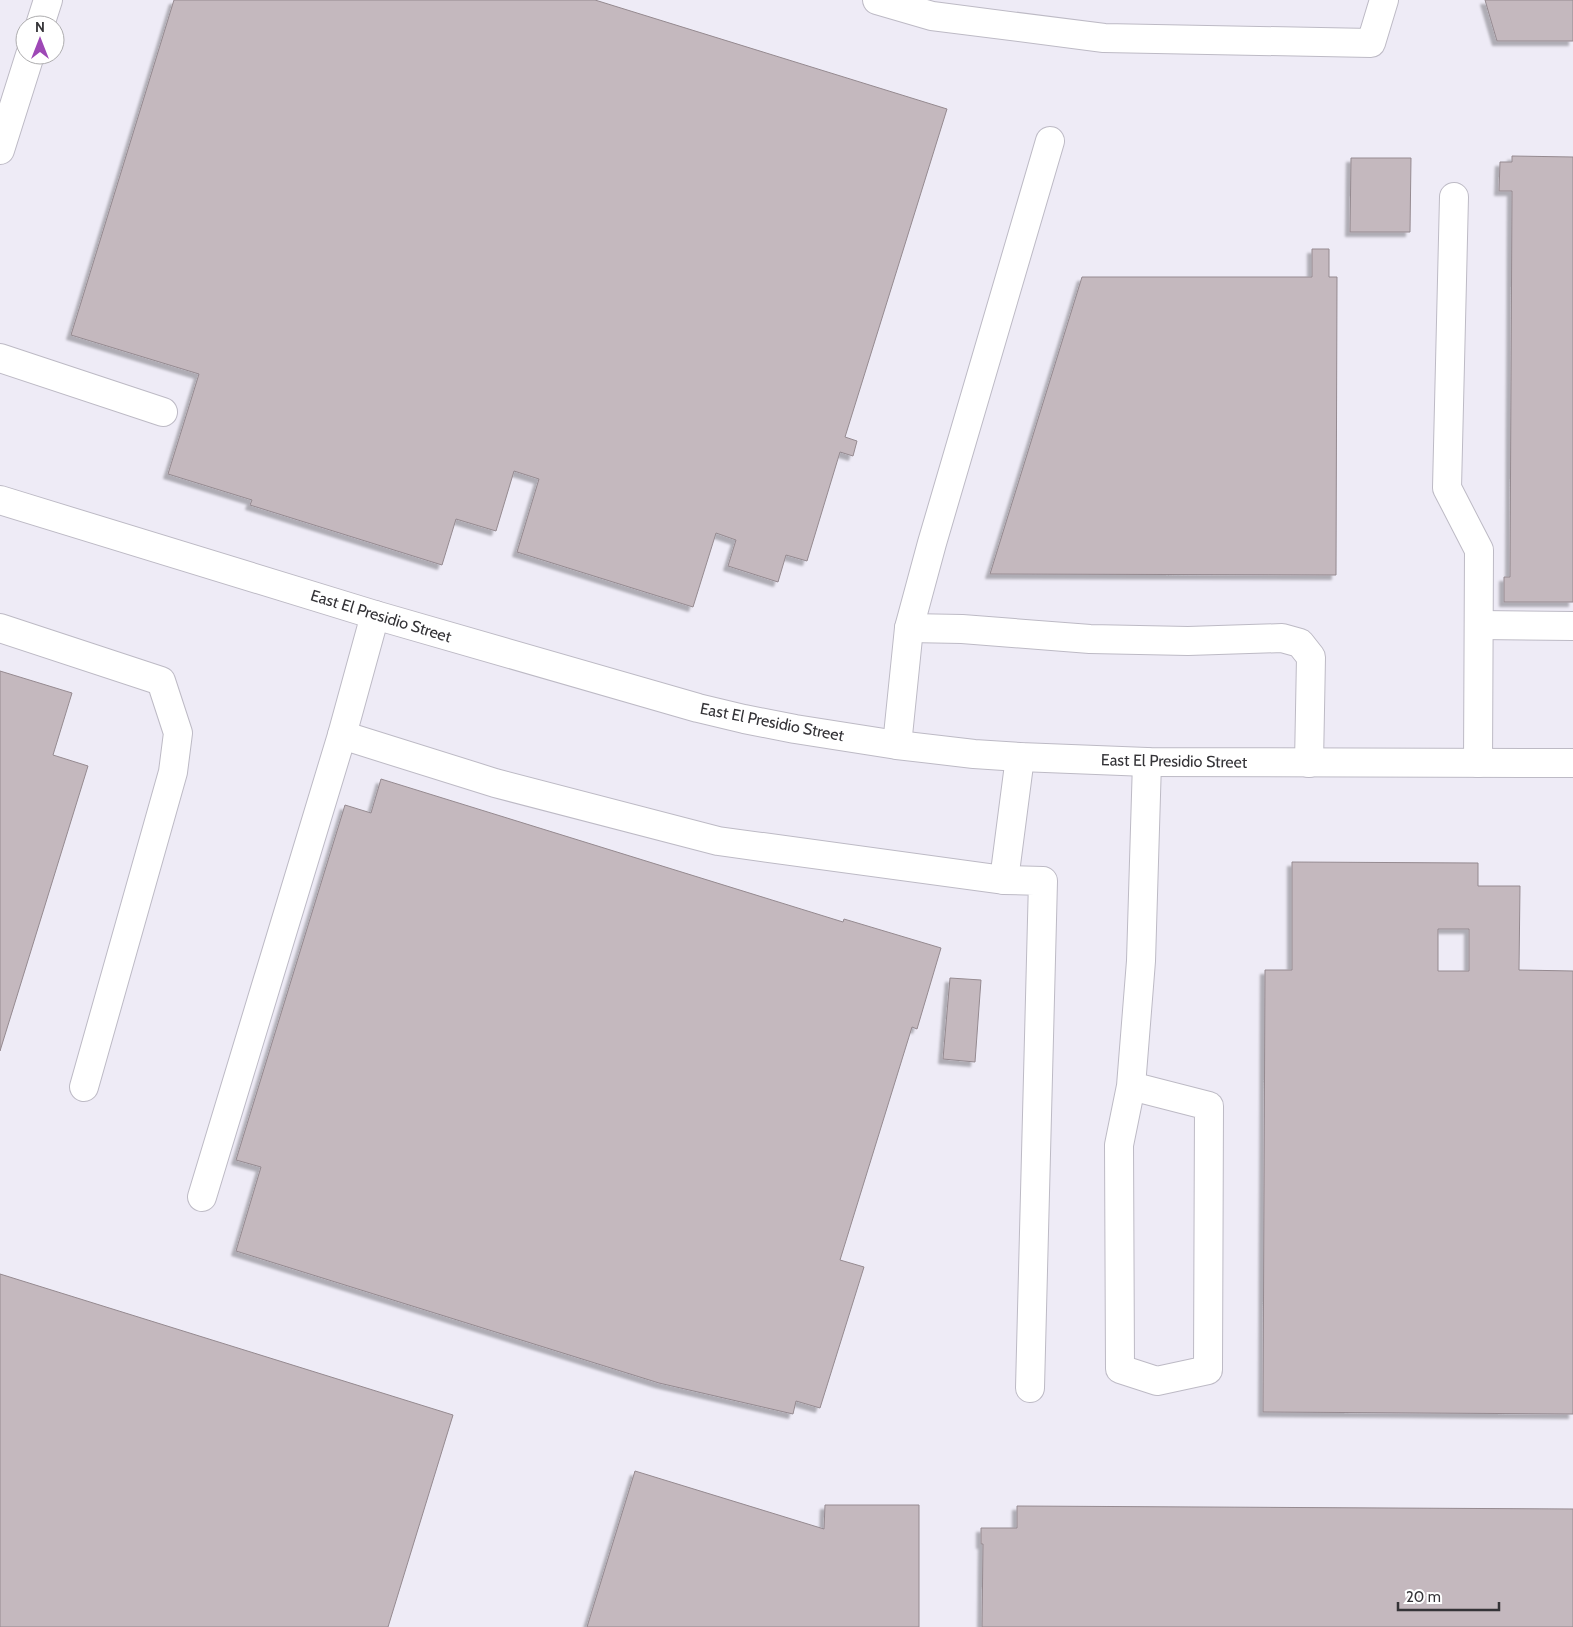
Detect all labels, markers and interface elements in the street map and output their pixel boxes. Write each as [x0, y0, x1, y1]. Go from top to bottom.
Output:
north arrow [15, 15, 65, 65]
text: N [35, 18, 45, 36]
street label: East El Presidio Street [308, 586, 454, 647]
street label: East El Presidio Street [698, 699, 846, 745]
street label: East El Presidio Street [1101, 750, 1248, 772]
scale bar [1398, 1580, 1499, 1612]
text: 20 m [1406, 1588, 1441, 1606]

